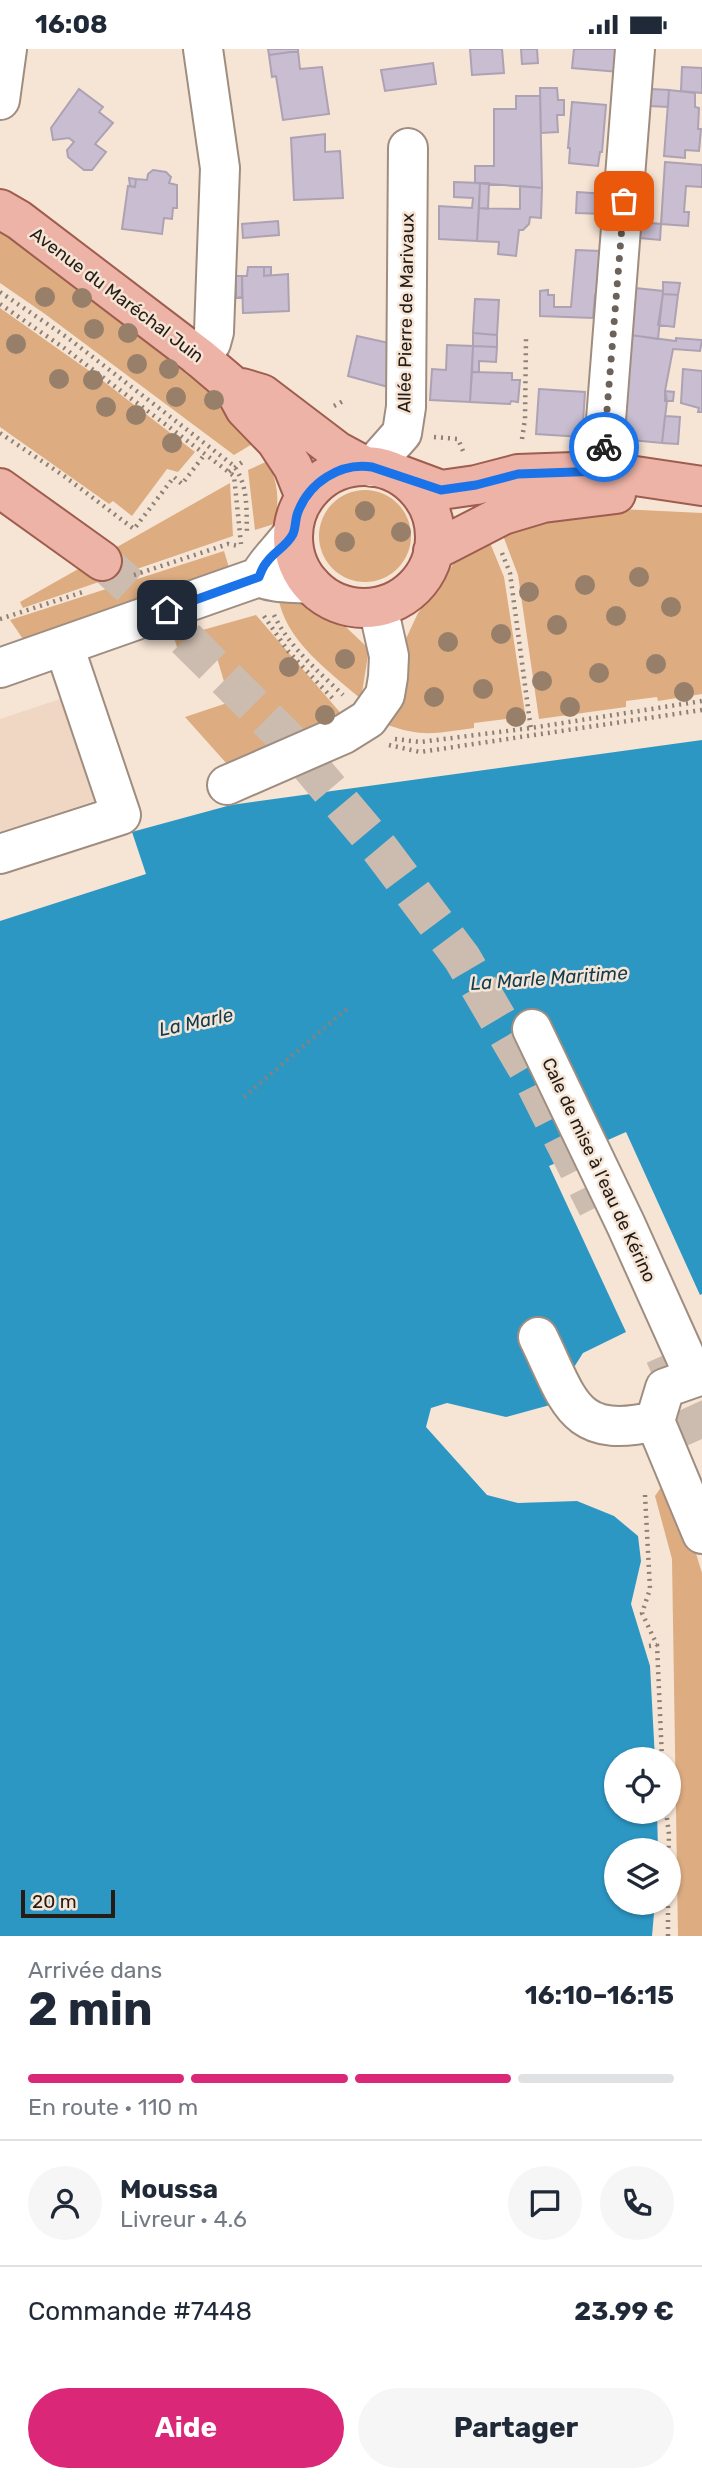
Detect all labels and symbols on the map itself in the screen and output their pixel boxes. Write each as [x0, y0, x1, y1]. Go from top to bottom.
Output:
pin [594, 171, 654, 231]
street label: Allée Pierre de Marivaux [393, 212, 419, 413]
street label: Avenue du Maréchal Juin [26, 223, 208, 367]
courier [569, 412, 639, 482]
pin [137, 580, 197, 640]
water label: La Marle Maritime [470, 961, 629, 995]
water label: La Marle [157, 1003, 236, 1041]
street label: Cale de mise à l’eau de Kérino [537, 1054, 661, 1286]
scale bar [21, 1887, 116, 1919]

